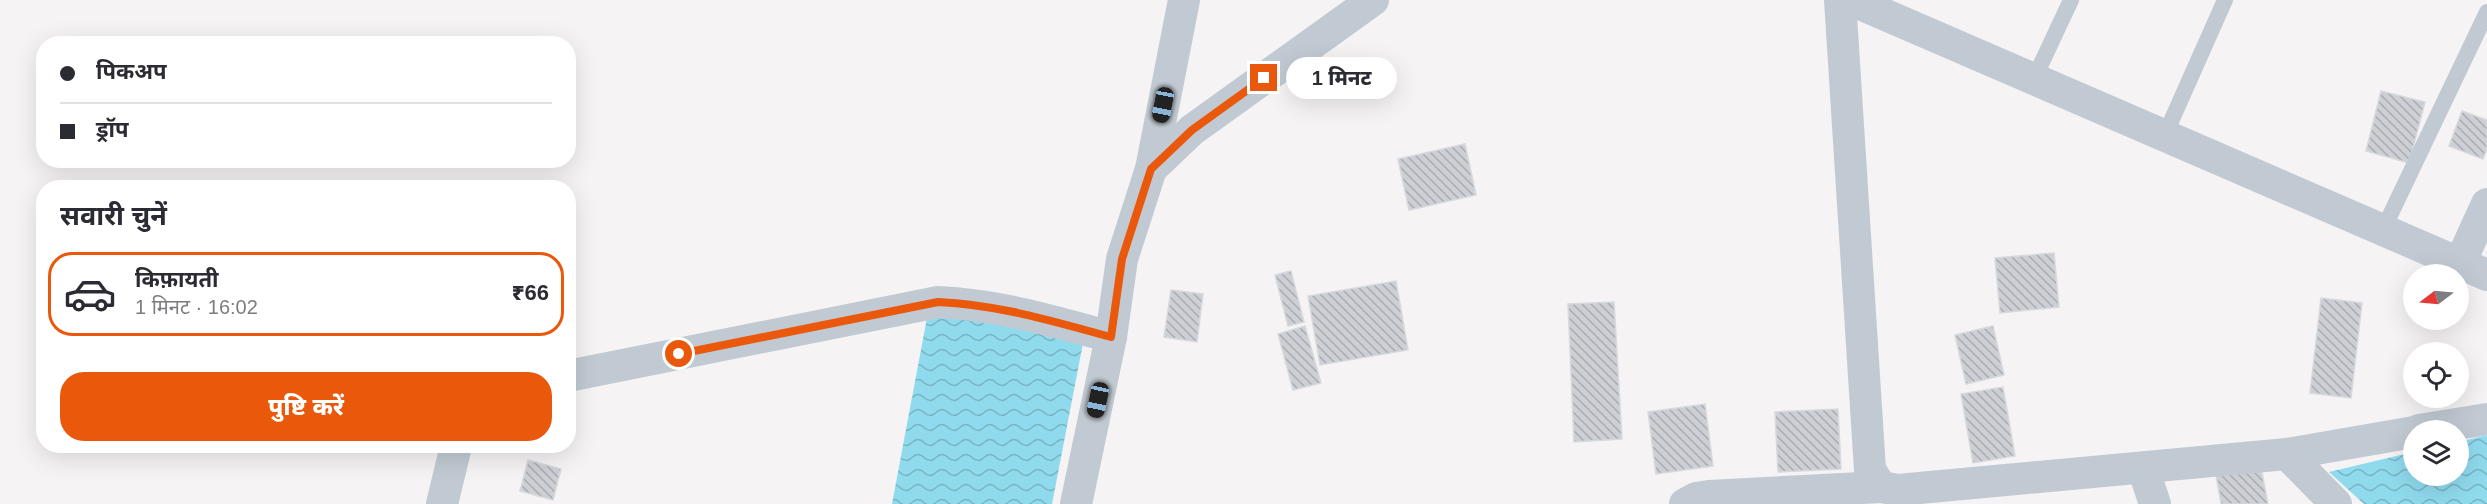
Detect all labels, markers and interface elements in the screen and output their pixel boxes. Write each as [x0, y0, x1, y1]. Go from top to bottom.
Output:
callout: 1 मिनट [1285, 57, 1396, 99]
text: पिकअप [96, 59, 167, 84]
route end [1250, 64, 1277, 91]
text: 1 मिनट [1312, 67, 1371, 89]
car [1151, 86, 1175, 124]
text: ड्रॉप [96, 117, 129, 142]
text: सवारी चुनें [60, 201, 167, 231]
north arrow [2403, 264, 2469, 330]
map controls [2403, 264, 2469, 486]
icon: car [63, 267, 117, 321]
text: किफ़ायती [135, 267, 219, 292]
text: ₹66 [512, 280, 549, 305]
text: 1 मिनट · 16:02 [135, 296, 258, 318]
route start [665, 340, 692, 367]
button: locate [2403, 342, 2469, 408]
button: पुष्टि करें [60, 372, 552, 441]
car [1085, 381, 1111, 419]
button: layers [2403, 420, 2469, 486]

